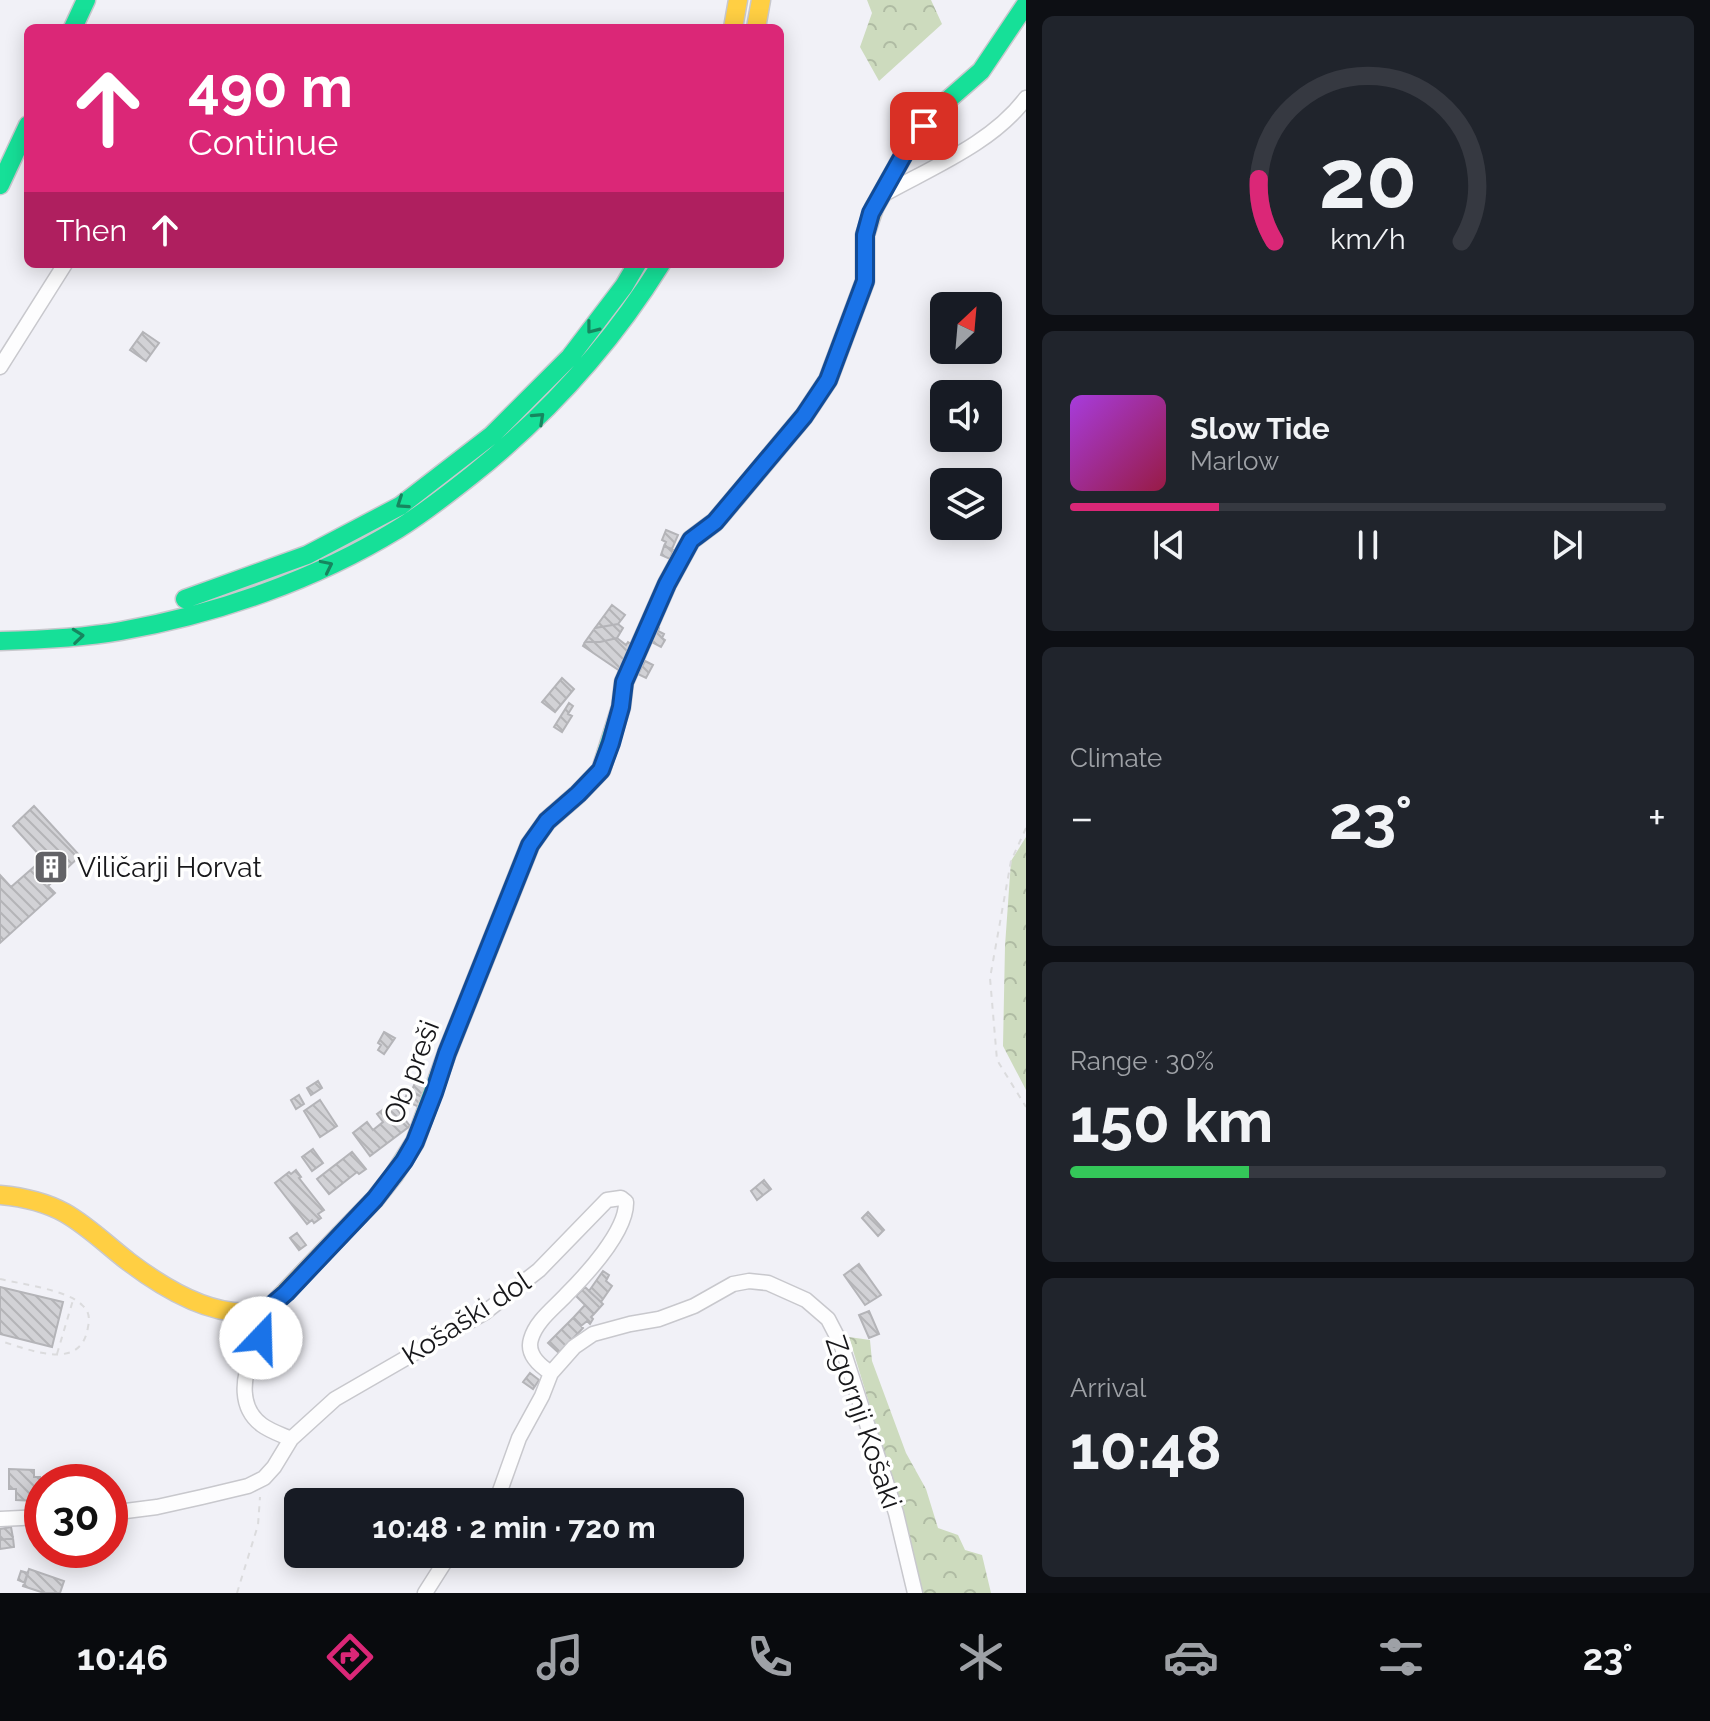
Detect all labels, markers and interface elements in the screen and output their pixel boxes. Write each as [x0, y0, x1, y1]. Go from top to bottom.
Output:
text: 490 m [188, 54, 353, 120]
icon: ahead [56, 56, 160, 160]
pin [890, 92, 958, 160]
icon: arrive [902, 104, 946, 148]
text: Continue [188, 121, 338, 163]
text: 20 [1319, 129, 1417, 226]
icon: ahead [143, 208, 187, 252]
text: Then [56, 213, 127, 248]
text: km/h [1330, 222, 1406, 256]
north arrow [930, 292, 1002, 364]
map controls [930, 292, 1002, 540]
one-way arrow [588, 319, 602, 334]
button: sound [930, 380, 1002, 452]
text: Slow Tide [1190, 411, 1330, 446]
one-way arrow [530, 412, 544, 427]
text: Marlow [1190, 446, 1279, 476]
button: layers [930, 468, 1002, 540]
one-way arrow [397, 494, 411, 509]
icon: previous [1147, 523, 1191, 567]
icon: pause [1346, 523, 1390, 567]
icon: next [1545, 523, 1589, 567]
one-way arrow [318, 560, 333, 576]
one-way arrow [72, 627, 85, 644]
text: Climate [1070, 743, 1162, 773]
text: 23° [1329, 783, 1412, 853]
text: − [1070, 792, 1094, 843]
text: + [1648, 792, 1666, 843]
building icon: Viličarji Horvat [32, 848, 70, 886]
place label: Viličarji Horvat [77, 851, 262, 884]
street label: Ob preši [377, 1016, 446, 1129]
text: Range · 30% [1070, 1046, 1214, 1076]
text: 150 km [1070, 1086, 1273, 1156]
street label: Košaški dol [396, 1265, 537, 1372]
position arrow [219, 1296, 303, 1380]
street label: Zgornji Košaki [819, 1332, 908, 1513]
text: Arrival [1070, 1373, 1146, 1403]
text: 10:48 [1070, 1413, 1222, 1483]
speed limit sign: 30 [24, 1464, 128, 1568]
text: 10:48 · 2 min · 720 m [372, 1510, 656, 1545]
icon: directions [322, 1629, 378, 1685]
icon: music [532, 1629, 588, 1685]
icon: phone [742, 1629, 798, 1685]
icon: climate [953, 1629, 1009, 1685]
icon: car [1163, 1629, 1219, 1685]
icon: filters [1373, 1629, 1429, 1685]
text: 10:46 [77, 1636, 168, 1678]
text: 23° [1583, 1636, 1633, 1678]

